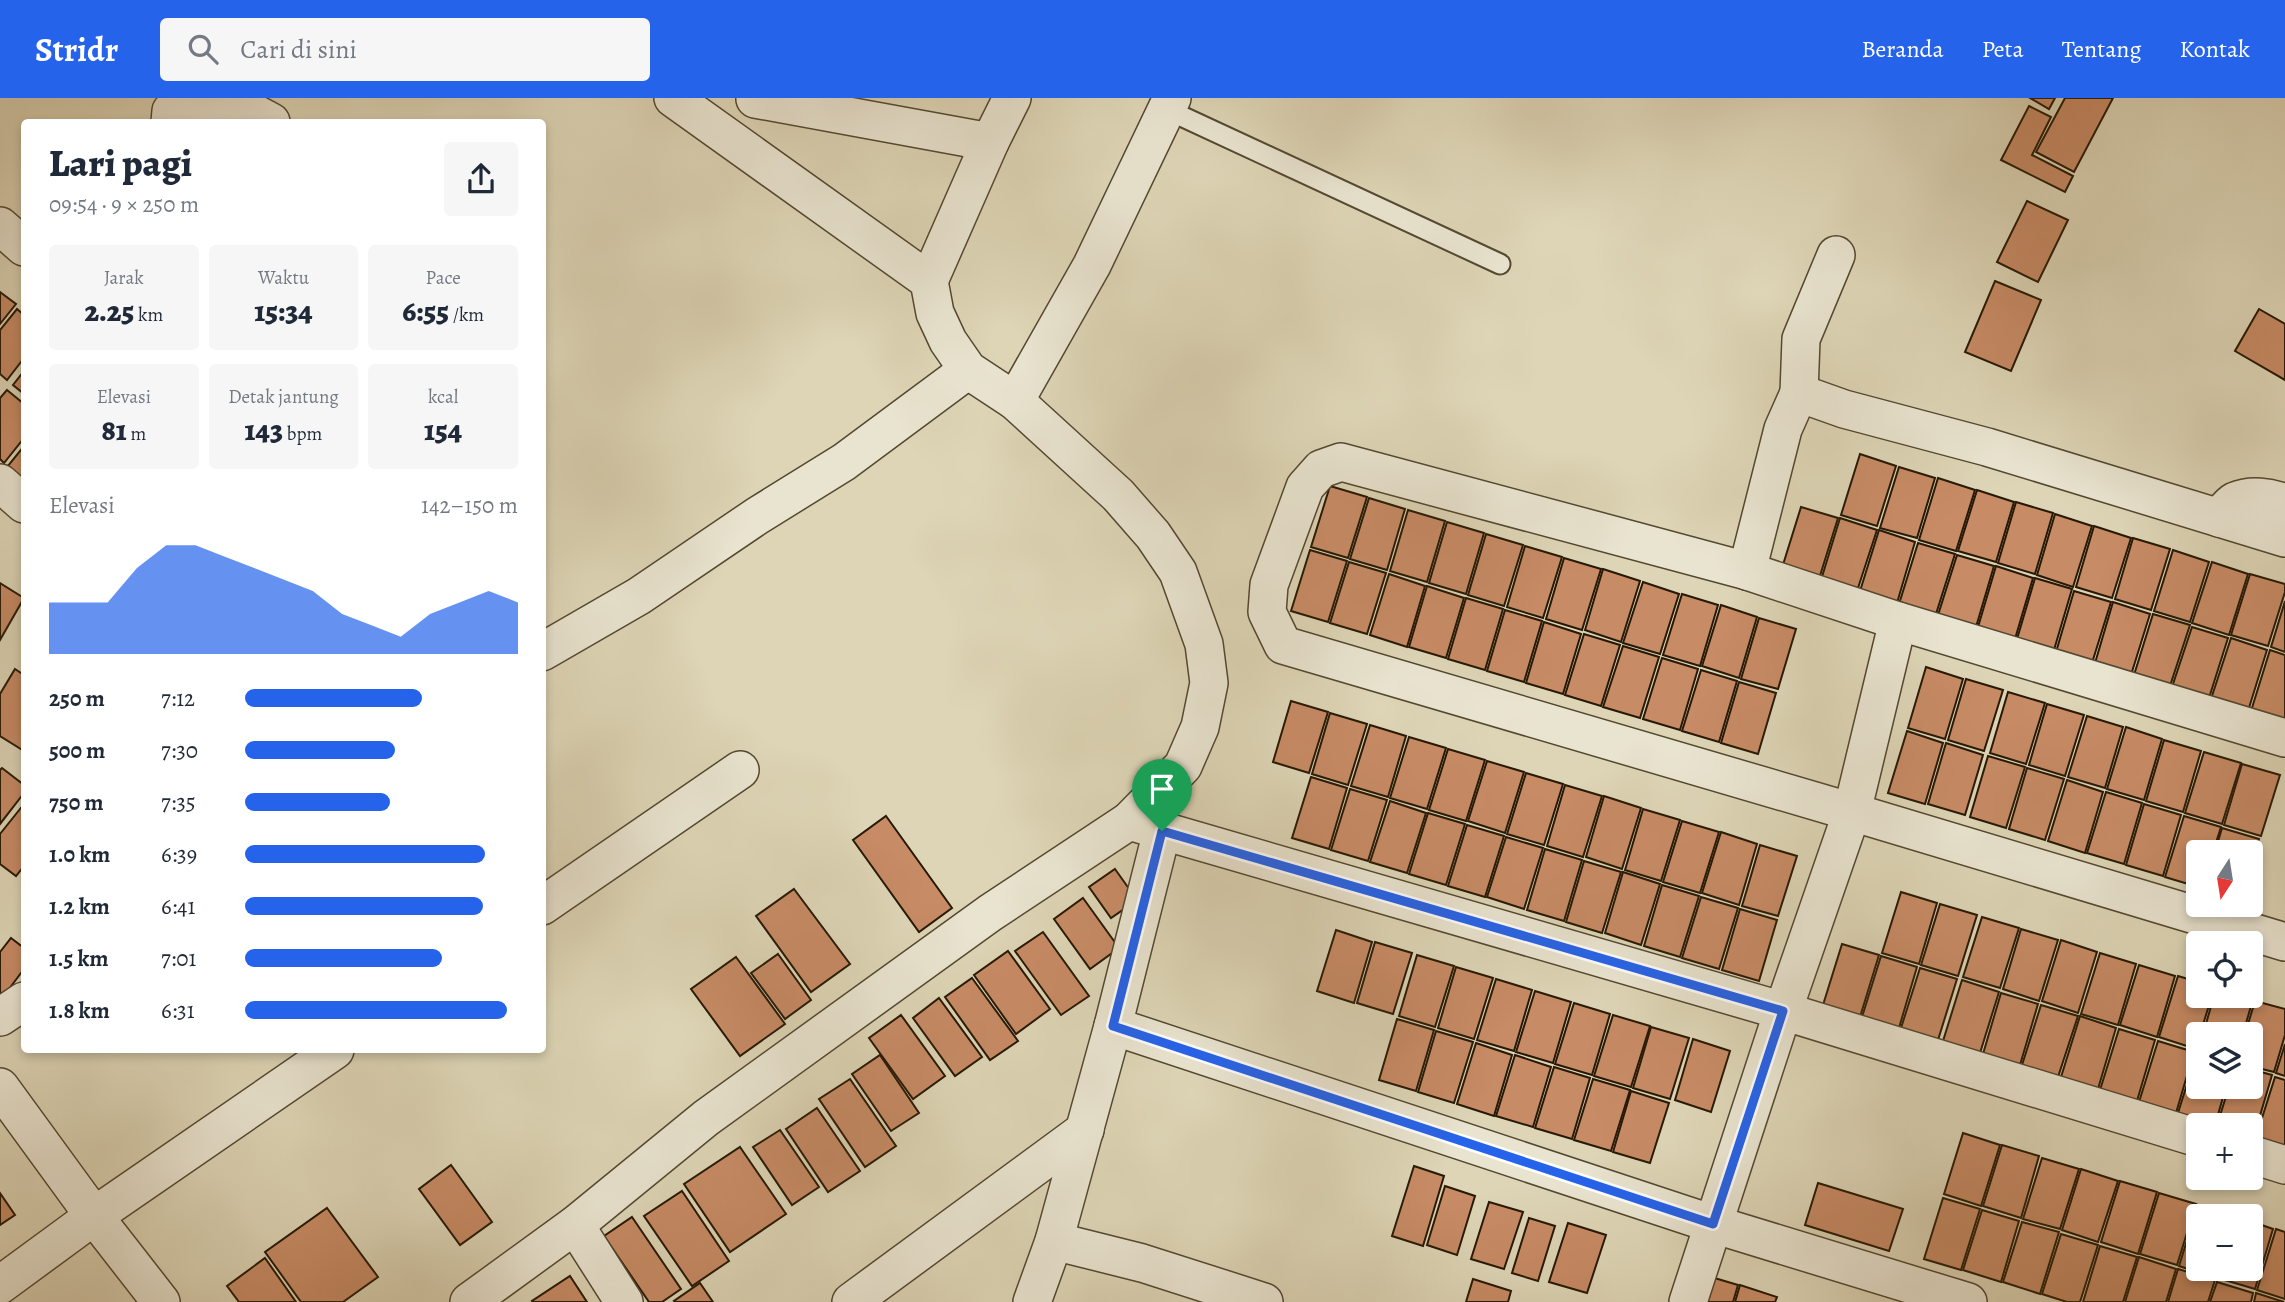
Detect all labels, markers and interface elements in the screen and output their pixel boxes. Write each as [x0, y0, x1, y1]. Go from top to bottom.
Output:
search box [160, 18, 650, 81]
text: Stridr [35, 27, 118, 72]
icon: search [184, 30, 222, 68]
text: Cari di sini [240, 32, 357, 67]
text: Beranda [1861, 33, 1944, 65]
text: Peta [1982, 33, 2024, 65]
text: Tentang [2062, 33, 2142, 65]
text: Kontak [2180, 33, 2250, 65]
text: Lari pagi [49, 137, 192, 189]
button: share [444, 142, 518, 216]
text: 09:54 · 9 × 250 m [49, 189, 199, 220]
text: Jarak [104, 265, 144, 291]
text: Waktu [258, 265, 309, 291]
text: Pace [426, 265, 461, 291]
text: 2.25 [84, 291, 134, 331]
text: 15:34 [254, 291, 313, 331]
text: 6:55 [402, 291, 449, 331]
text: km [134, 302, 163, 328]
text: /km [449, 302, 484, 328]
text: Elevasi [97, 384, 151, 410]
text: Detak jantung [228, 384, 339, 410]
text: kcal [428, 384, 458, 410]
text: 81 [101, 410, 127, 450]
text: 143 [245, 410, 283, 450]
text: 154 [424, 410, 462, 450]
text: m [127, 421, 146, 447]
text: bpm [283, 421, 322, 447]
text: Elevasi [49, 490, 115, 521]
text: 142–150 m [421, 490, 518, 521]
text: 250 m [49, 683, 105, 714]
text: 7:12 [161, 683, 195, 714]
text: 500 m [49, 735, 105, 766]
text: 7:30 [161, 735, 198, 766]
pin [1132, 759, 1192, 831]
icon: arrive [1143, 770, 1181, 808]
text: 750 m [49, 787, 104, 818]
text: 7:35 [161, 787, 196, 818]
text: 1.0 km [49, 839, 110, 870]
text: 6:39 [161, 839, 197, 870]
north arrow [2186, 840, 2263, 917]
map controls [2186, 840, 2263, 1281]
text: 1.2 km [49, 891, 110, 922]
text: 6:41 [161, 891, 195, 922]
button: locate [2186, 931, 2263, 1008]
text: 1.5 km [49, 943, 109, 974]
text: 7:01 [161, 943, 196, 974]
text: 1.8 km [49, 995, 110, 1026]
text: 6:31 [161, 995, 195, 1026]
button: layers [2186, 1022, 2263, 1099]
button: + [2186, 1113, 2263, 1190]
button: − [2186, 1204, 2263, 1281]

